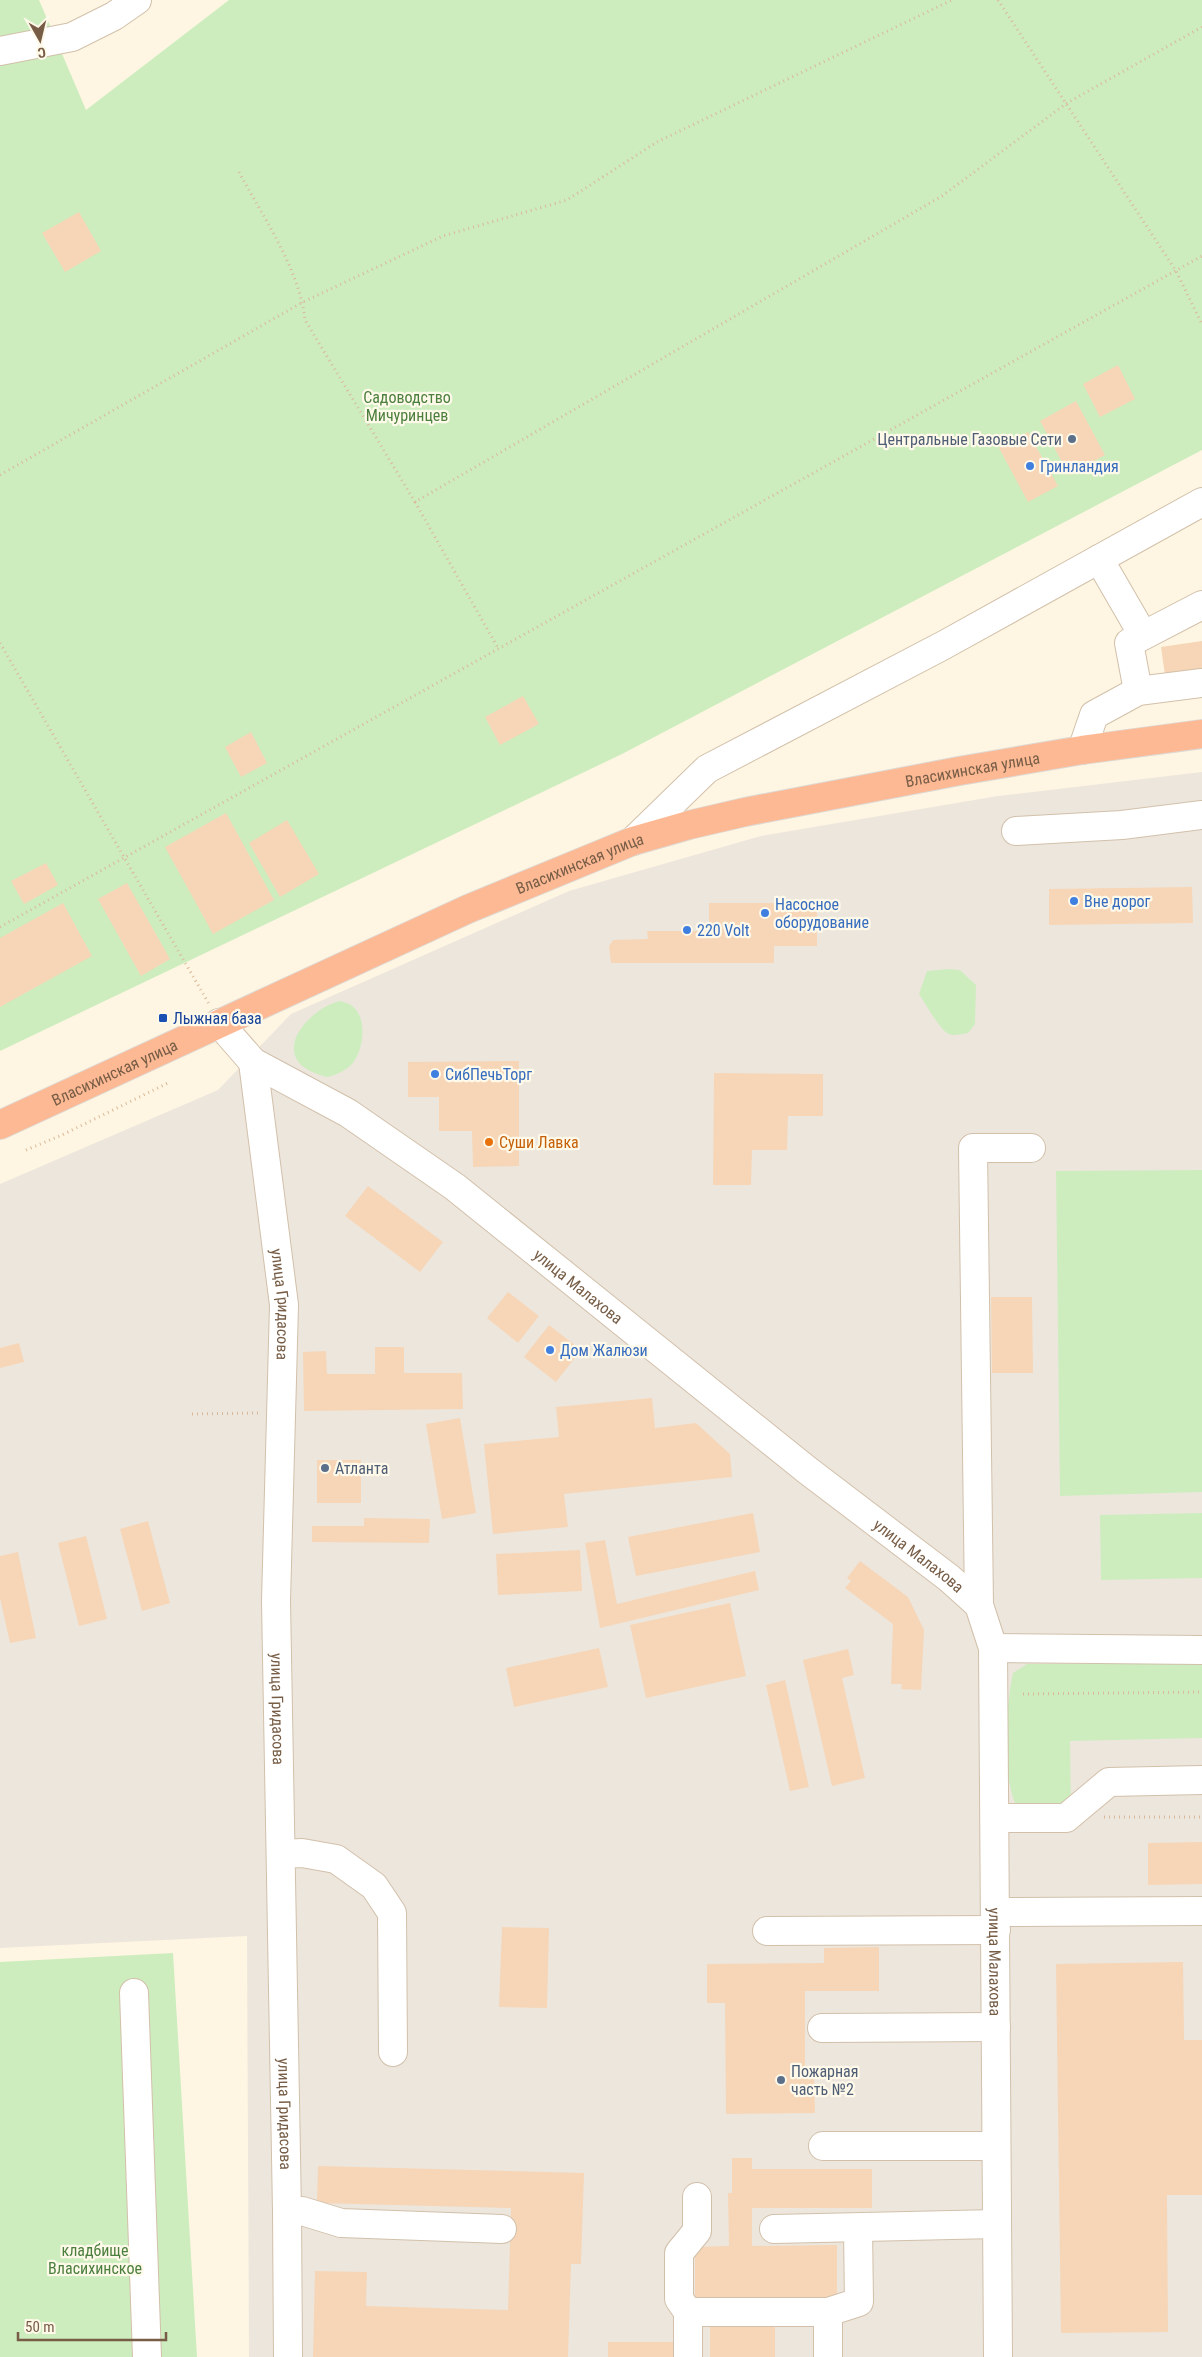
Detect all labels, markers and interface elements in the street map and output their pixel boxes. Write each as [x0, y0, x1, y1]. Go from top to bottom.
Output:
north arrow [15, 15, 65, 65]
text: С [37, 44, 47, 61]
park label: Садоводство Мичуринцев [363, 388, 451, 425]
place label: Центральные Газовые Сети [877, 430, 1062, 449]
marker: Центральные Газовые Сети [1066, 433, 1078, 445]
place label: Гринландия [1040, 457, 1119, 476]
marker: Гринландия [1024, 460, 1036, 472]
street label: Власихинская улица [904, 748, 1041, 791]
street label: Власихинская улица [513, 830, 646, 898]
place label: Вне дорог [1084, 892, 1151, 911]
place label: Насосное оборудование [775, 895, 869, 932]
marker: Вне дорог [1068, 895, 1080, 907]
marker: Насосное оборудование [759, 907, 771, 919]
place label: 220 Volt [697, 921, 750, 940]
marker: 220 Volt [681, 924, 693, 936]
place label: Лыжная база [173, 1009, 262, 1028]
marker: Лыжная база [157, 1012, 169, 1024]
street label: Власихинская улица [49, 1035, 180, 1110]
place label: СибПечьТорг [445, 1065, 532, 1084]
marker: СибПечьТорг [429, 1068, 441, 1080]
place label: Суши Лавка [499, 1133, 579, 1152]
marker: Суши Лавка [483, 1136, 495, 1148]
street label: улица Малахова [530, 1245, 626, 1328]
street label: улица Гридасова [267, 1247, 293, 1360]
place label: Дом Жалюзи [560, 1341, 648, 1360]
marker: Дом Жалюзи [544, 1344, 556, 1356]
place label: Атланта [335, 1459, 388, 1478]
marker: Атланта [319, 1462, 331, 1474]
street label: улица Малахова [870, 1515, 967, 1597]
street label: улица Гридасова [267, 1653, 288, 1765]
street label: улица Малахова [985, 1907, 1005, 2016]
street label: улица Гридасова [274, 2058, 295, 2170]
place label: Пожарная часть №2 [791, 2062, 858, 2099]
marker: Пожарная часть №2 [775, 2074, 787, 2086]
park label: кладбище Власихинское [48, 2241, 142, 2278]
scale bar [18, 2310, 165, 2342]
text: 50 m [25, 2318, 55, 2336]

